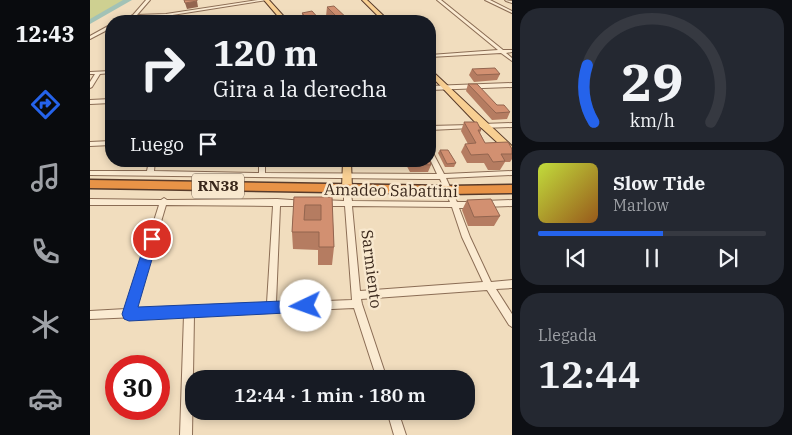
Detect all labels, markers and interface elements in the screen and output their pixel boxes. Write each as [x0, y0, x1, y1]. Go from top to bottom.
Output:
text: 12:43 [15, 19, 75, 48]
text: 120 m [213, 30, 318, 76]
icon: right [130, 35, 195, 100]
text: 29 [621, 48, 683, 115]
text: Gira a la derecha [213, 74, 387, 103]
icon: directions [28, 87, 63, 122]
text: km/h [629, 109, 675, 132]
icon: arrive [194, 130, 222, 158]
text: Luego [130, 132, 184, 156]
icon: music [28, 160, 63, 195]
text: Slow Tide [613, 171, 705, 195]
road number: RN38 [192, 174, 244, 198]
street label: Amadeo Sabattini [324, 179, 458, 201]
text: Marlow [613, 195, 669, 215]
pin [131, 218, 173, 260]
icon: arrive [138, 225, 166, 253]
street label: Sarmiento [357, 229, 387, 309]
icon: phone [28, 234, 63, 269]
icon: previous [562, 244, 590, 272]
icon: pause [638, 244, 666, 272]
icon: next [714, 244, 742, 272]
position arrow [279, 279, 331, 331]
icon: climate [28, 307, 63, 342]
text: Llegada [538, 325, 597, 345]
text: 12:44 [538, 349, 641, 398]
speed limit sign: 30 [105, 355, 170, 420]
icon: car [28, 381, 63, 416]
text: 12:44 · 1 min · 180 m [234, 383, 426, 407]

